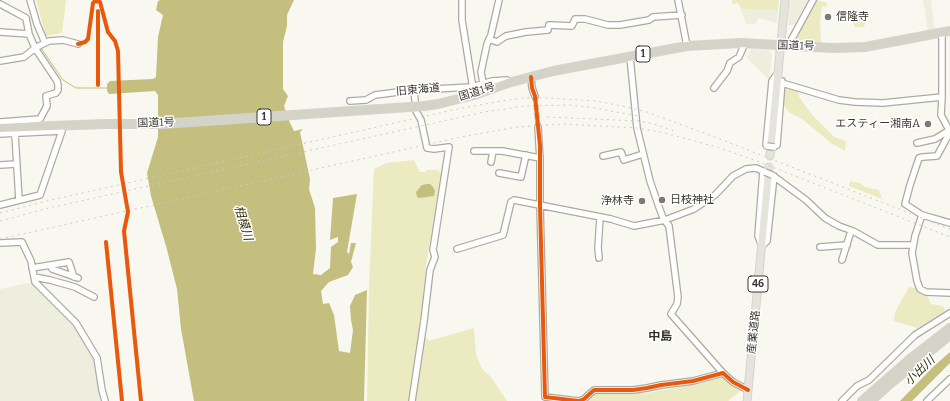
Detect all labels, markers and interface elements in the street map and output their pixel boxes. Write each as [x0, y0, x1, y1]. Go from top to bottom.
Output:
place label: 信隆寺 [836, 10, 869, 24]
marker: 信隆寺 [823, 12, 833, 22]
street label: 国道1号 [777, 39, 815, 53]
road number: 1 [636, 46, 650, 62]
street label: 国道1号 [457, 80, 497, 104]
street label: 旧東海道 [396, 82, 440, 98]
road number: 1 [257, 109, 271, 125]
street label: 国道1号 [137, 116, 175, 130]
place label: エスティー湘南A [835, 117, 920, 131]
marker: エスティー湘南A [923, 119, 933, 129]
place label: 日枝神社 [670, 193, 714, 207]
place label: 浄林寺 [601, 194, 634, 208]
marker: 日枝神社 [657, 195, 667, 205]
marker: 浄林寺 [637, 196, 647, 206]
water label: 相模川 [231, 204, 255, 242]
road number: 46 [748, 276, 768, 292]
street label: 産業道路 [745, 309, 763, 355]
district label: 中島 [648, 330, 672, 344]
water label: 小出川 [902, 353, 938, 389]

